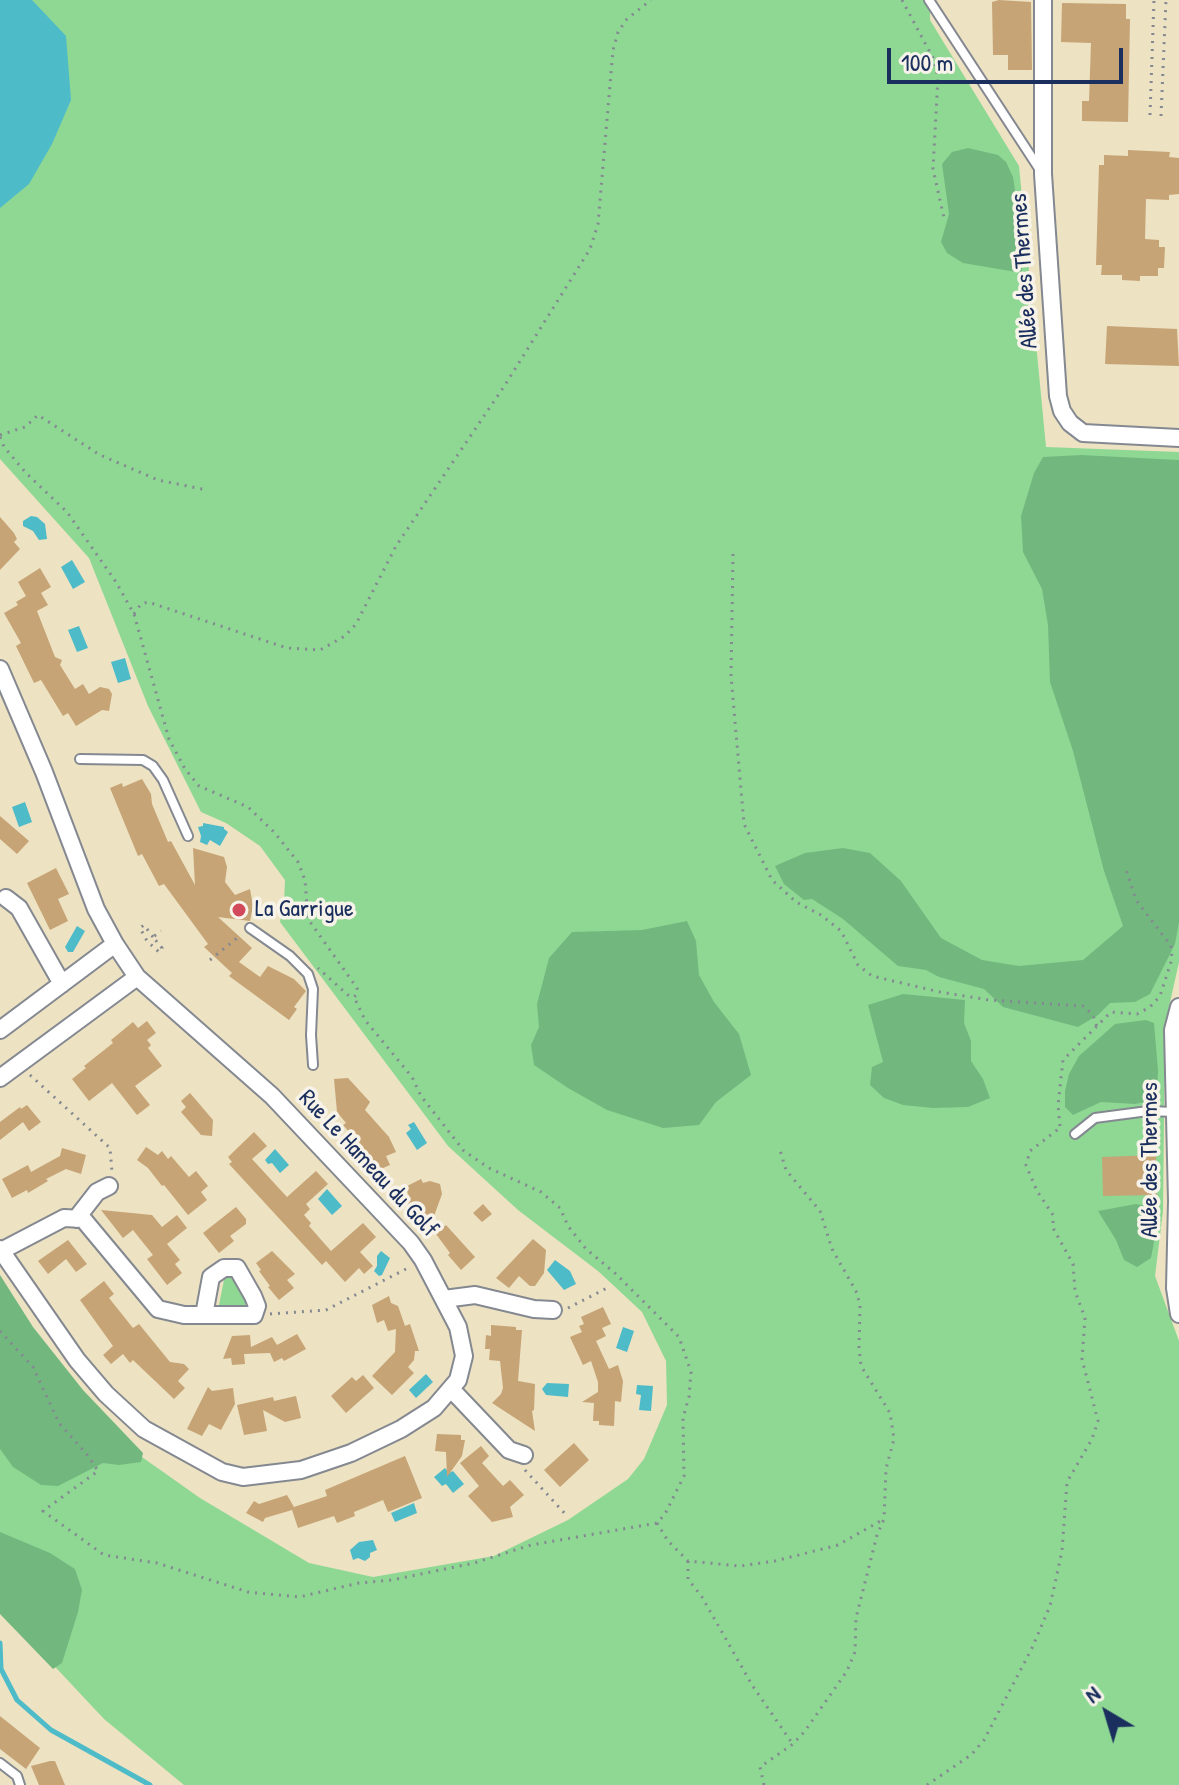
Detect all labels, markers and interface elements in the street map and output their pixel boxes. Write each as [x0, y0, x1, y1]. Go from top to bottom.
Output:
scale bar [891, 32, 1127, 82]
text: 100 m [901, 46, 953, 78]
street label: Allée des Thermes [1005, 192, 1045, 350]
place label: La Garrigue [255, 896, 353, 924]
marker: La Garrigue [230, 901, 248, 919]
street label: Allée des Thermes [1137, 1082, 1165, 1238]
street label: Rue Le Hameau du Golf [292, 1084, 444, 1244]
north arrow [1067, 1673, 1147, 1753]
text: N [1078, 1679, 1106, 1710]

